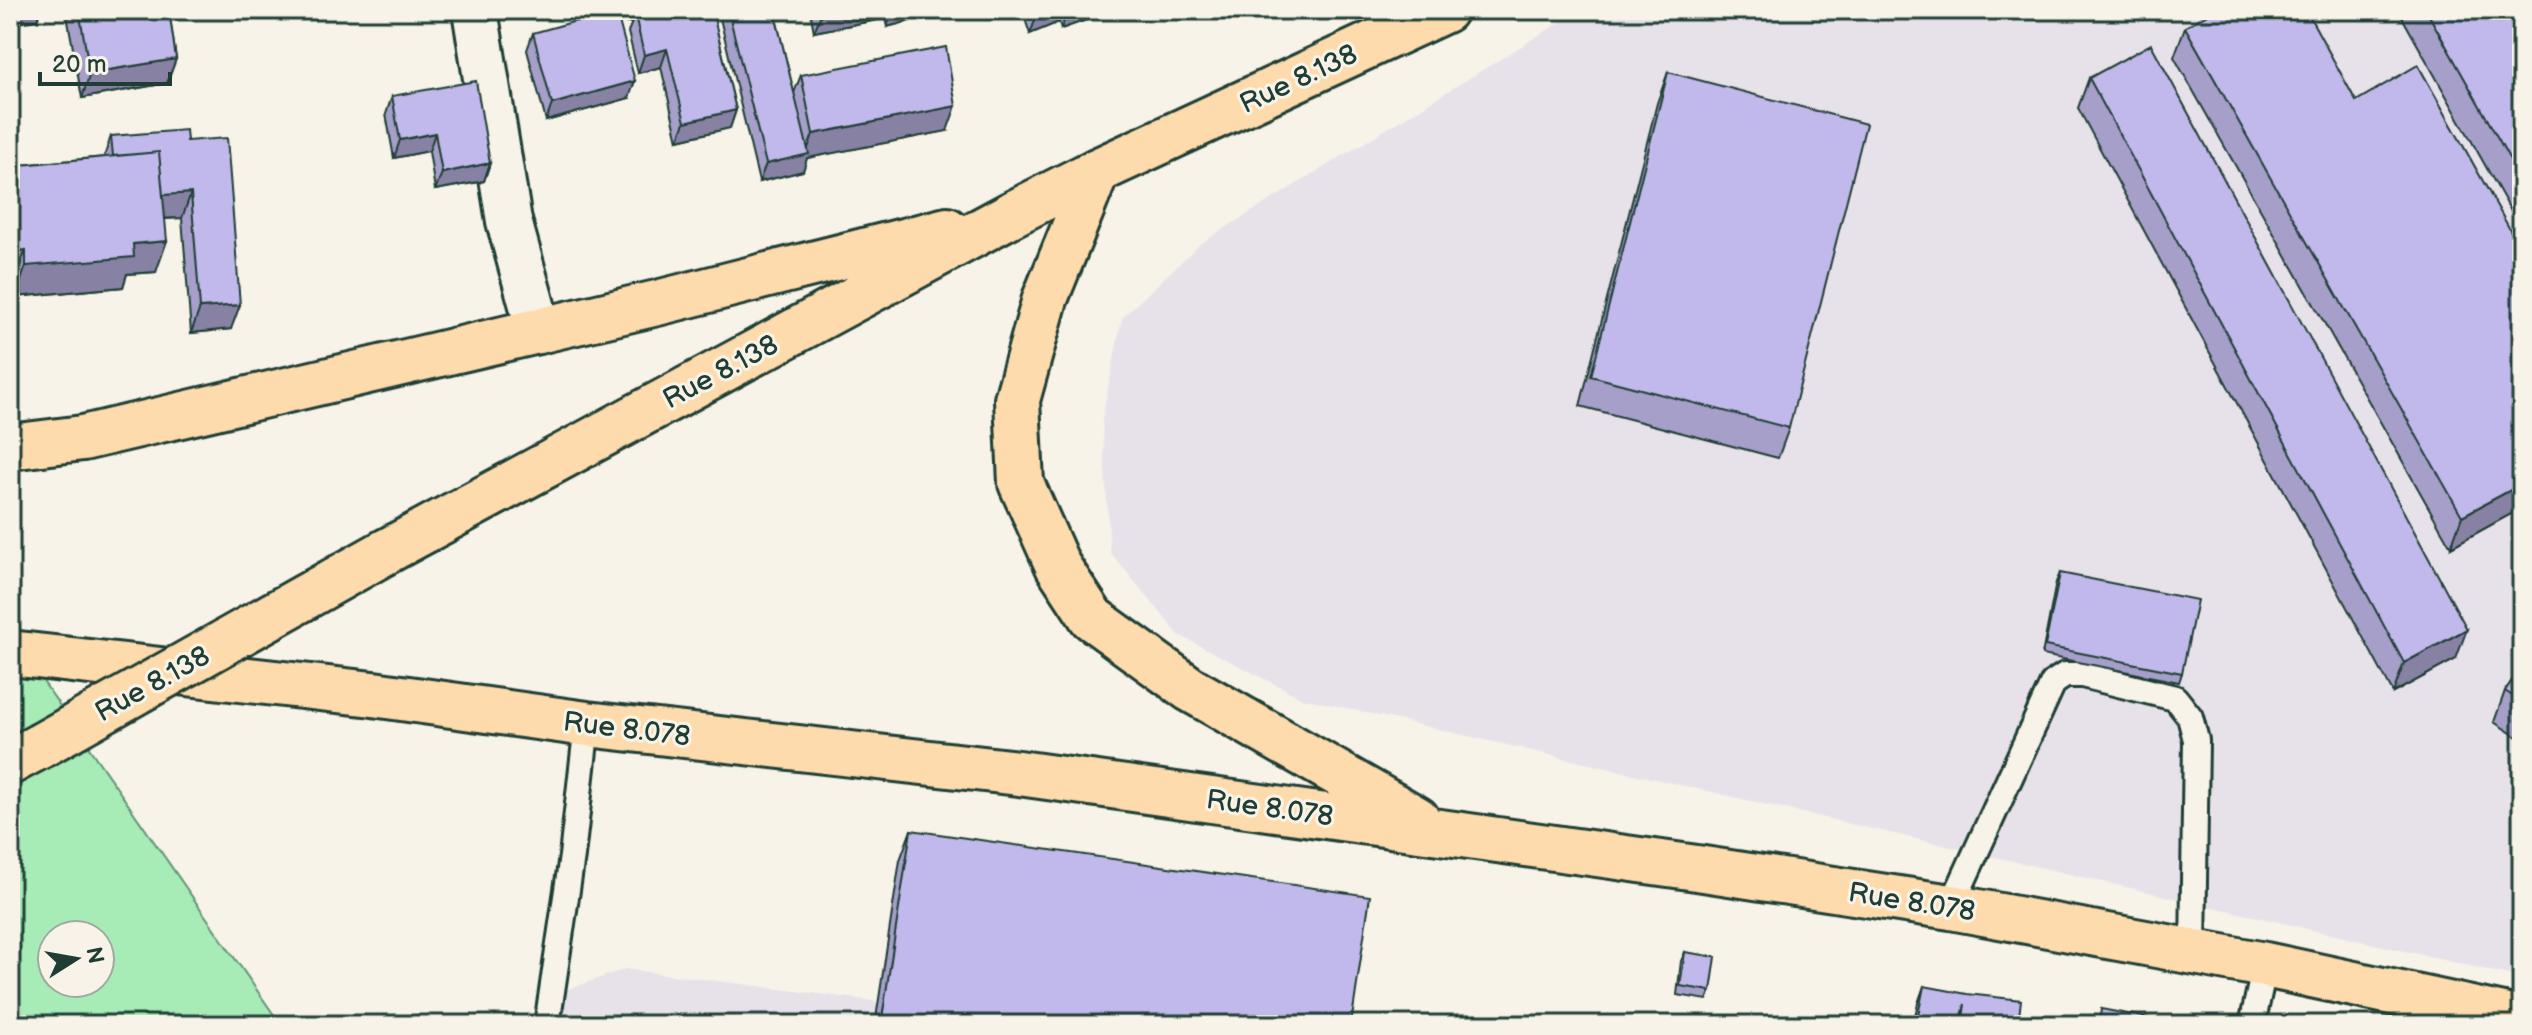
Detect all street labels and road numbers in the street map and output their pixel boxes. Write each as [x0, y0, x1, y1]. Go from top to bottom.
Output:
street label: Rue 8.138 [1235, 38, 1363, 121]
street label: Rue 8.138 [657, 328, 784, 416]
street label: Rue 8.138 [90, 639, 216, 729]
street label: Rue 8.078 [561, 705, 692, 754]
street label: Rue 8.078 [1204, 783, 1335, 834]
street label: Rue 8.078 [1846, 876, 1978, 929]

